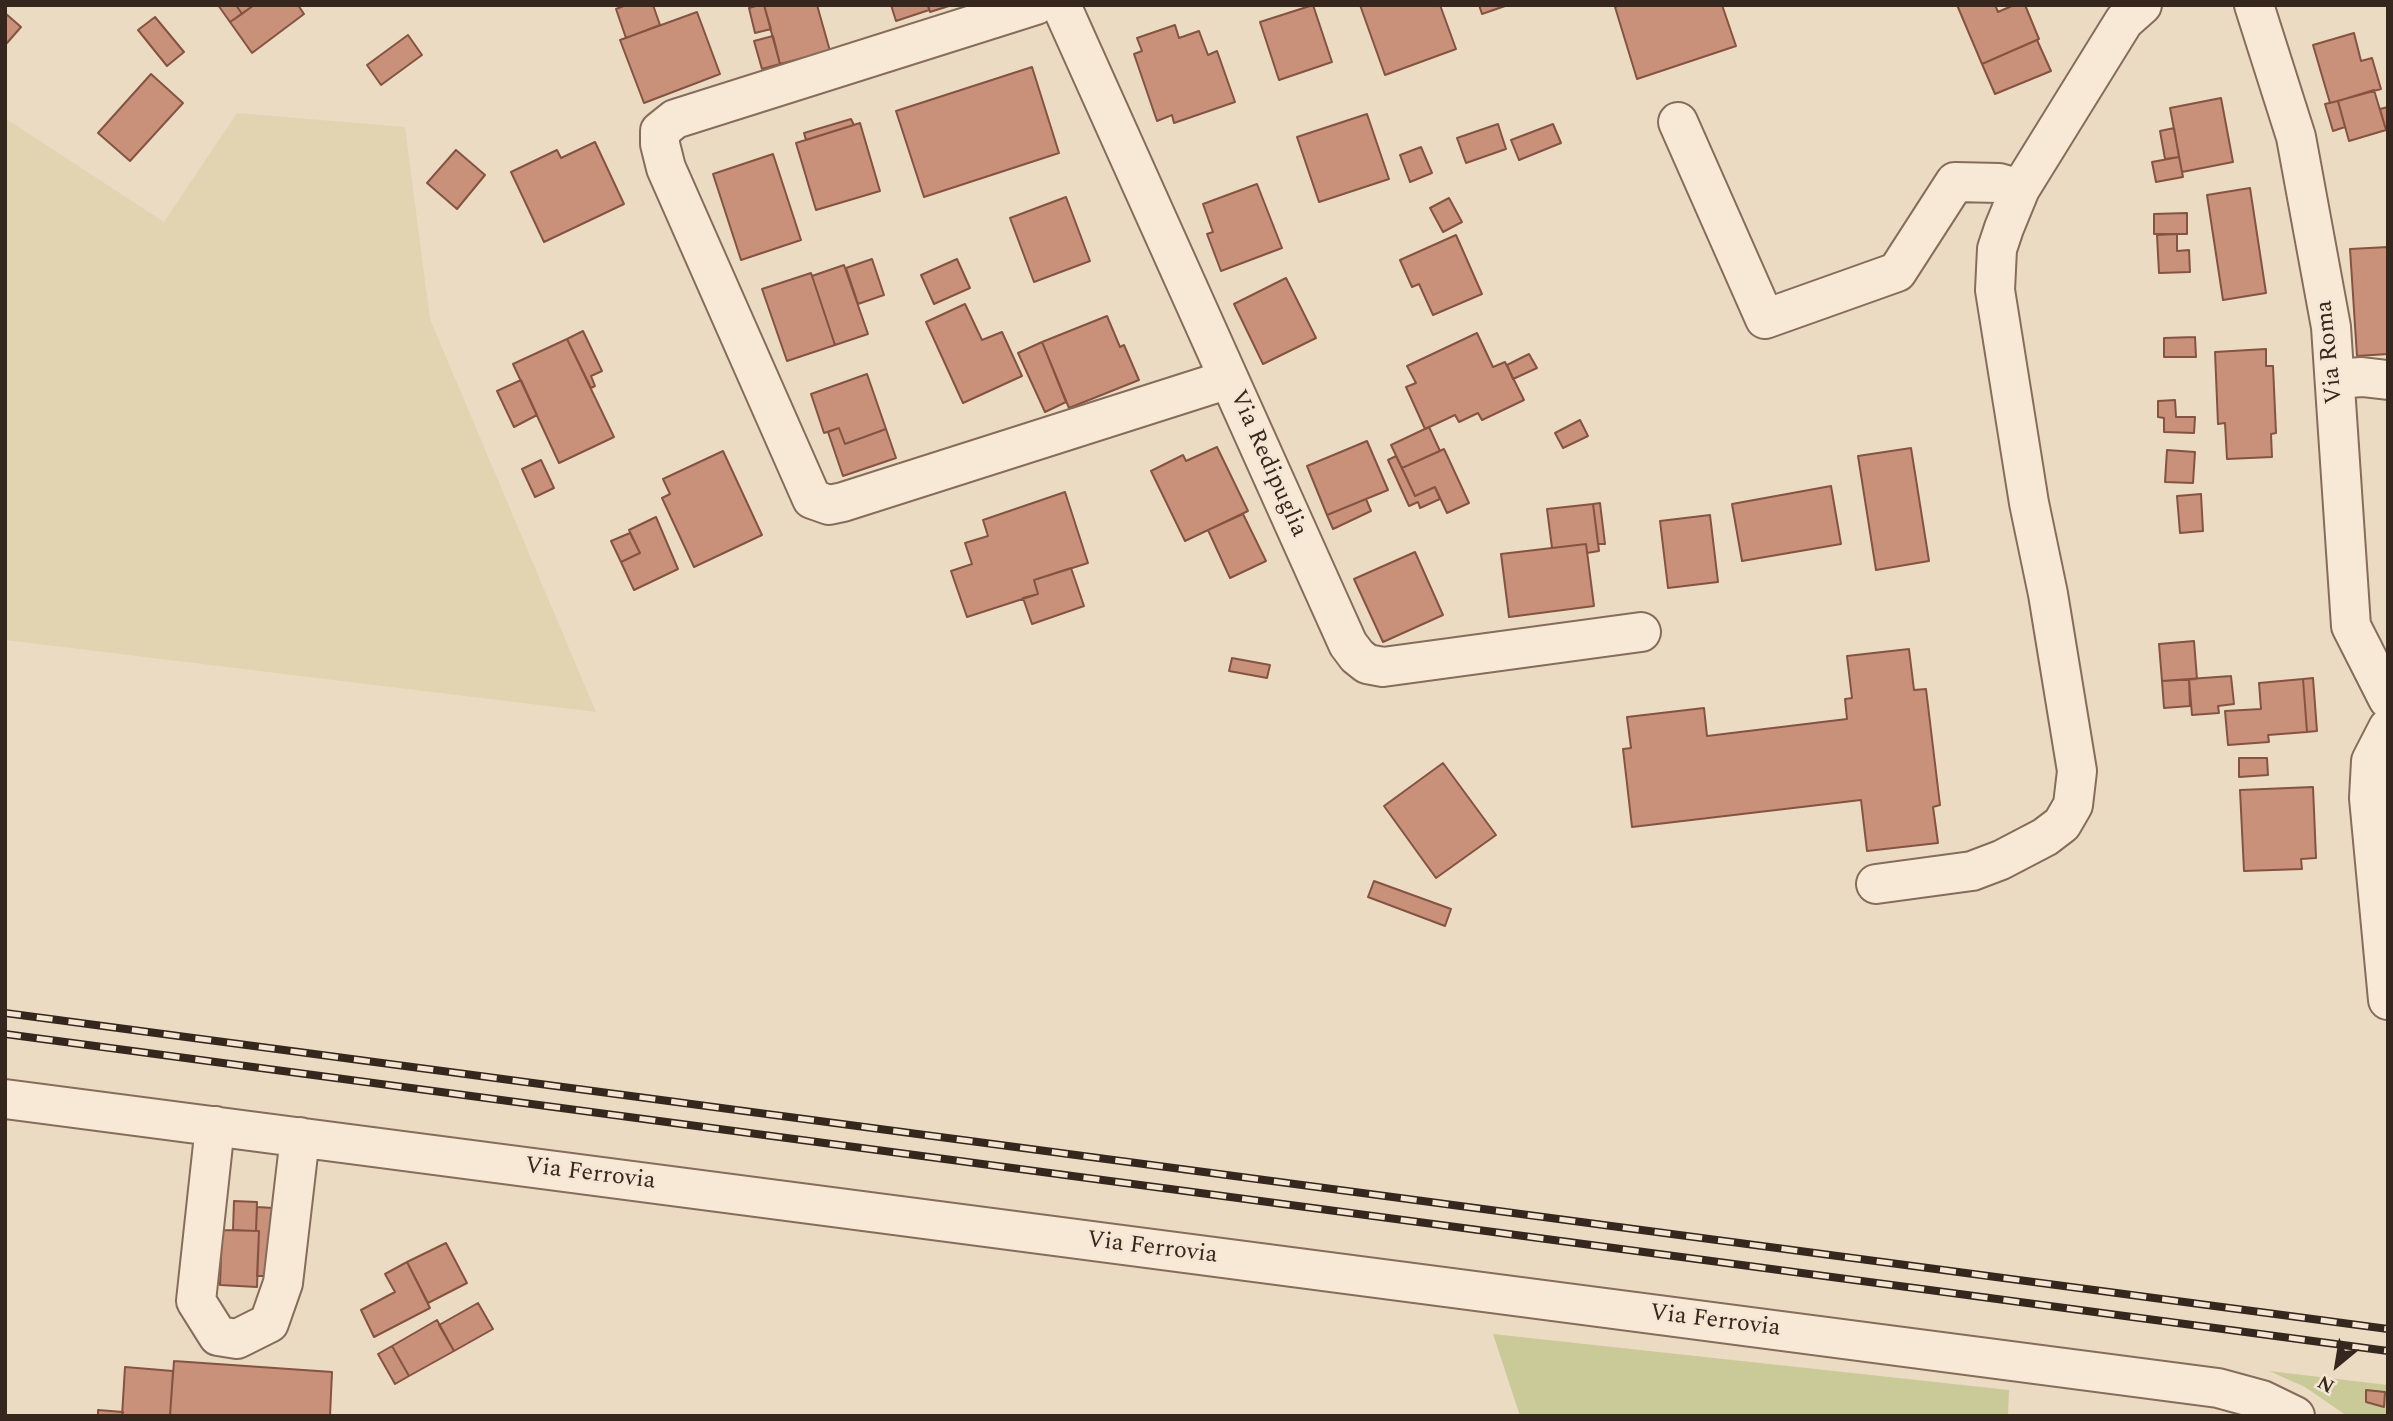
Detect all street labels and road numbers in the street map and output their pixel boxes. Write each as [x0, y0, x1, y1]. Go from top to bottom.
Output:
street label: Via Roma [2311, 299, 2351, 405]
street label: Via Redipuglia [1222, 386, 1312, 542]
street label: Via Ferrovia [523, 1153, 657, 1197]
street label: Via Ferrovia [1085, 1227, 1219, 1271]
street label: Via Ferrovia [1648, 1300, 1782, 1344]

